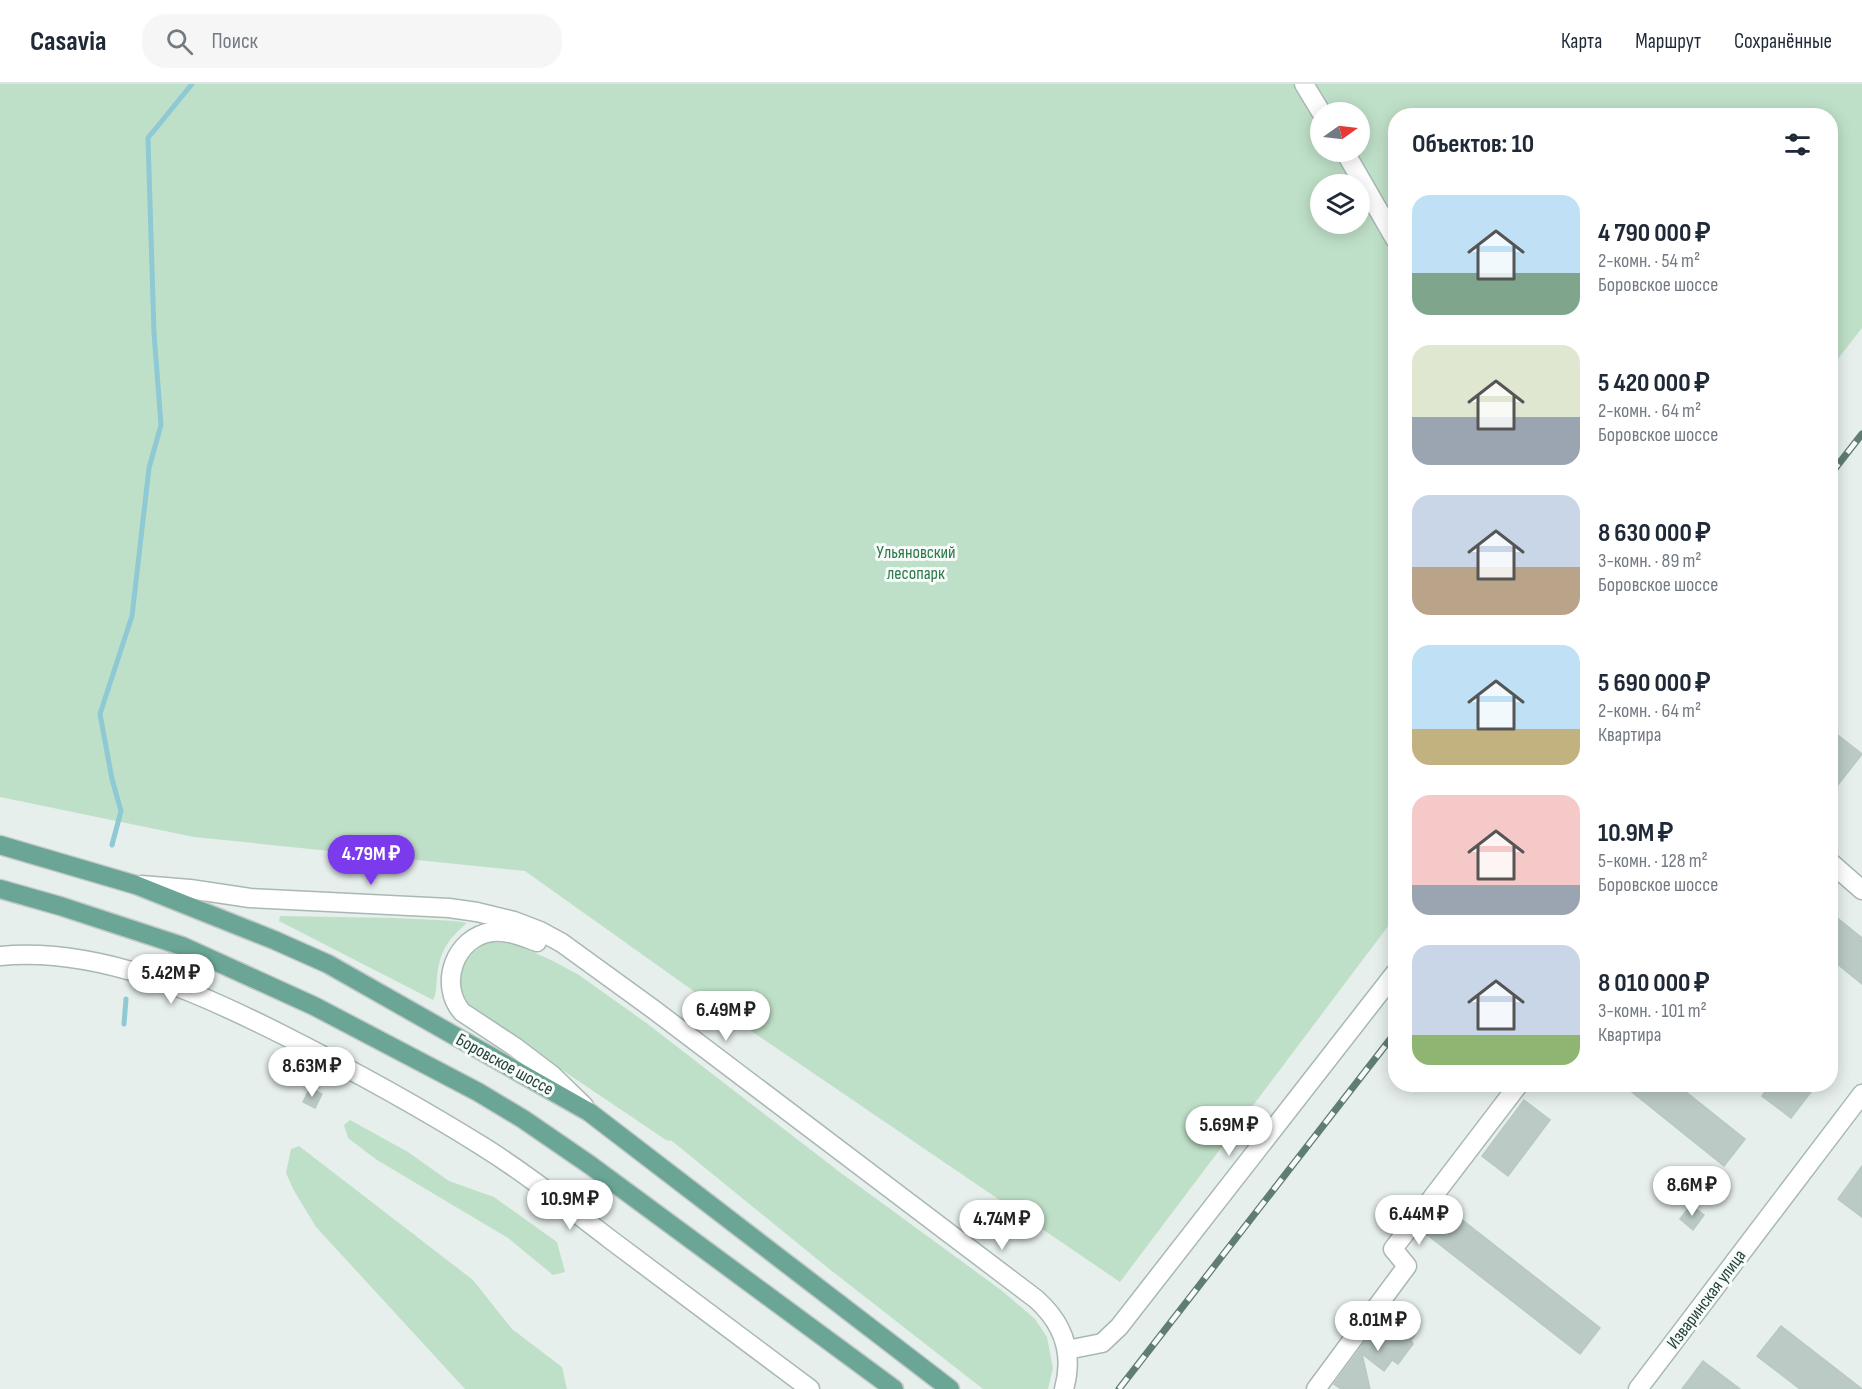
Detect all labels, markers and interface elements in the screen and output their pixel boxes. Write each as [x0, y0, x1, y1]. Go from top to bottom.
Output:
search box [142, 14, 562, 68]
text: Casavia [30, 25, 106, 58]
icon: search [163, 25, 196, 58]
text: Поиск [211, 28, 258, 55]
text: Карта [1561, 29, 1602, 54]
text: Маршрут [1635, 29, 1701, 54]
text: Сохранённые [1734, 29, 1832, 54]
north arrow [1310, 102, 1370, 162]
map controls [1310, 102, 1370, 234]
icon: filters [1781, 128, 1814, 161]
text: Объектов: 10 [1412, 129, 1534, 160]
button: layers [1310, 174, 1370, 234]
text: 4 790 000 ₽ [1598, 218, 1711, 249]
icon: home [1460, 219, 1532, 291]
text: 2-комн. · 54 m² [1598, 249, 1700, 273]
text: Боровское шоссе [1598, 273, 1718, 297]
text: 5 420 000 ₽ [1598, 368, 1710, 399]
icon: home [1460, 369, 1532, 441]
text: 2-комн. · 64 m² [1598, 399, 1701, 423]
text: Боровское шоссе [1598, 423, 1718, 447]
text: 8 630 000 ₽ [1598, 518, 1711, 549]
icon: home [1460, 519, 1532, 591]
park label: Ульяновский лесопарк [876, 542, 956, 584]
text: 3-комн. · 89 m² [1598, 549, 1701, 573]
text: Боровское шоссе [1598, 573, 1718, 597]
text: 5 690 000 ₽ [1598, 668, 1711, 699]
icon: home [1460, 669, 1532, 741]
text: 2-комн. · 64 m² [1598, 699, 1701, 723]
text: Квартира [1598, 723, 1662, 747]
text: 10.9M ₽ [1598, 818, 1673, 849]
icon: home [1460, 819, 1532, 891]
pin: 4.79M ₽ [316, 835, 426, 886]
text: 4.79M ₽ [342, 842, 400, 866]
text: 5-комн. · 128 m² [1598, 849, 1708, 873]
text: Боровское шоссе [1598, 873, 1718, 897]
pin: 5.42M ₽ [116, 954, 226, 1005]
text: 5.42M ₽ [142, 961, 200, 985]
text: 8 010 000 ₽ [1598, 968, 1710, 999]
icon: home [1460, 969, 1532, 1041]
pin: 6.49M ₽ [671, 991, 781, 1042]
text: 6.49M ₽ [696, 998, 756, 1022]
text: 3-комн. · 101 m² [1598, 999, 1707, 1023]
text: Квартира [1598, 1023, 1662, 1047]
street label: Боровское шоссе [452, 1029, 557, 1100]
pin: 8.63M ₽ [257, 1047, 367, 1098]
text: 8.63M ₽ [282, 1054, 342, 1078]
pin: 5.69M ₽ [1174, 1106, 1284, 1157]
text: 5.69M ₽ [1199, 1113, 1259, 1137]
pin: 8.6M ₽ [1643, 1166, 1741, 1217]
text: 8.6M ₽ [1667, 1173, 1717, 1197]
pin: 10.9M ₽ [515, 1180, 625, 1231]
text: 10.9M ₽ [541, 1187, 599, 1211]
pin: 6.44M ₽ [1364, 1195, 1474, 1246]
pin: 4.74M ₽ [947, 1200, 1057, 1251]
text: 6.44M ₽ [1389, 1202, 1449, 1226]
text: 4.74M ₽ [973, 1207, 1031, 1231]
street label: Изваринская улица [1662, 1246, 1750, 1353]
pin: 8.01M ₽ [1323, 1301, 1433, 1352]
text: 8.01M ₽ [1349, 1308, 1407, 1332]

